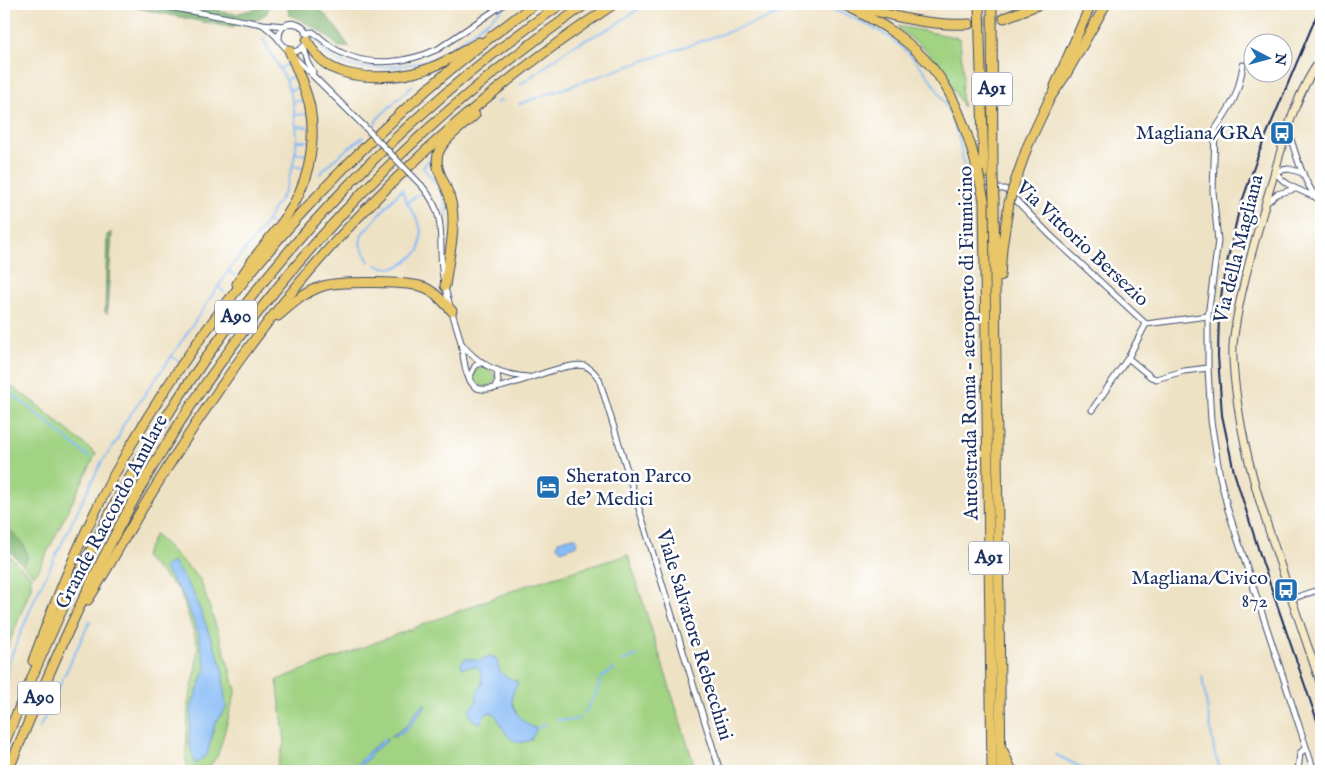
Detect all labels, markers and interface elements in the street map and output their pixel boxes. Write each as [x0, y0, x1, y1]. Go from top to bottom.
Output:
north arrow [1242, 32, 1292, 82]
text: N [1270, 51, 1290, 66]
road number: A91 [972, 72, 1012, 106]
bus stop icon: Magliana/GRA [1269, 120, 1295, 146]
place label: Magliana/GRA [1136, 121, 1264, 146]
street label: Autostrada Roma - aeroporto di Fiumicino [953, 165, 985, 522]
street label: Via della Magliana [1208, 172, 1270, 327]
street label: Via Vittorio Bersezio [1009, 175, 1154, 312]
road number: A90 [215, 300, 257, 334]
street label: Grande Raccordo Anulare [50, 411, 174, 613]
place label: Sheraton Parco de' Medici [566, 464, 692, 512]
hotel icon: Sheraton Parco de' Medici [535, 474, 561, 500]
street label: Viale Salvatore Rebecchini [650, 526, 738, 744]
road number: A91 [969, 542, 1009, 574]
place label: Magliana/Civico 872 [1131, 566, 1268, 614]
bus stop icon: Magliana/Civico 872 [1273, 577, 1299, 603]
road number: A90 [18, 681, 60, 714]

